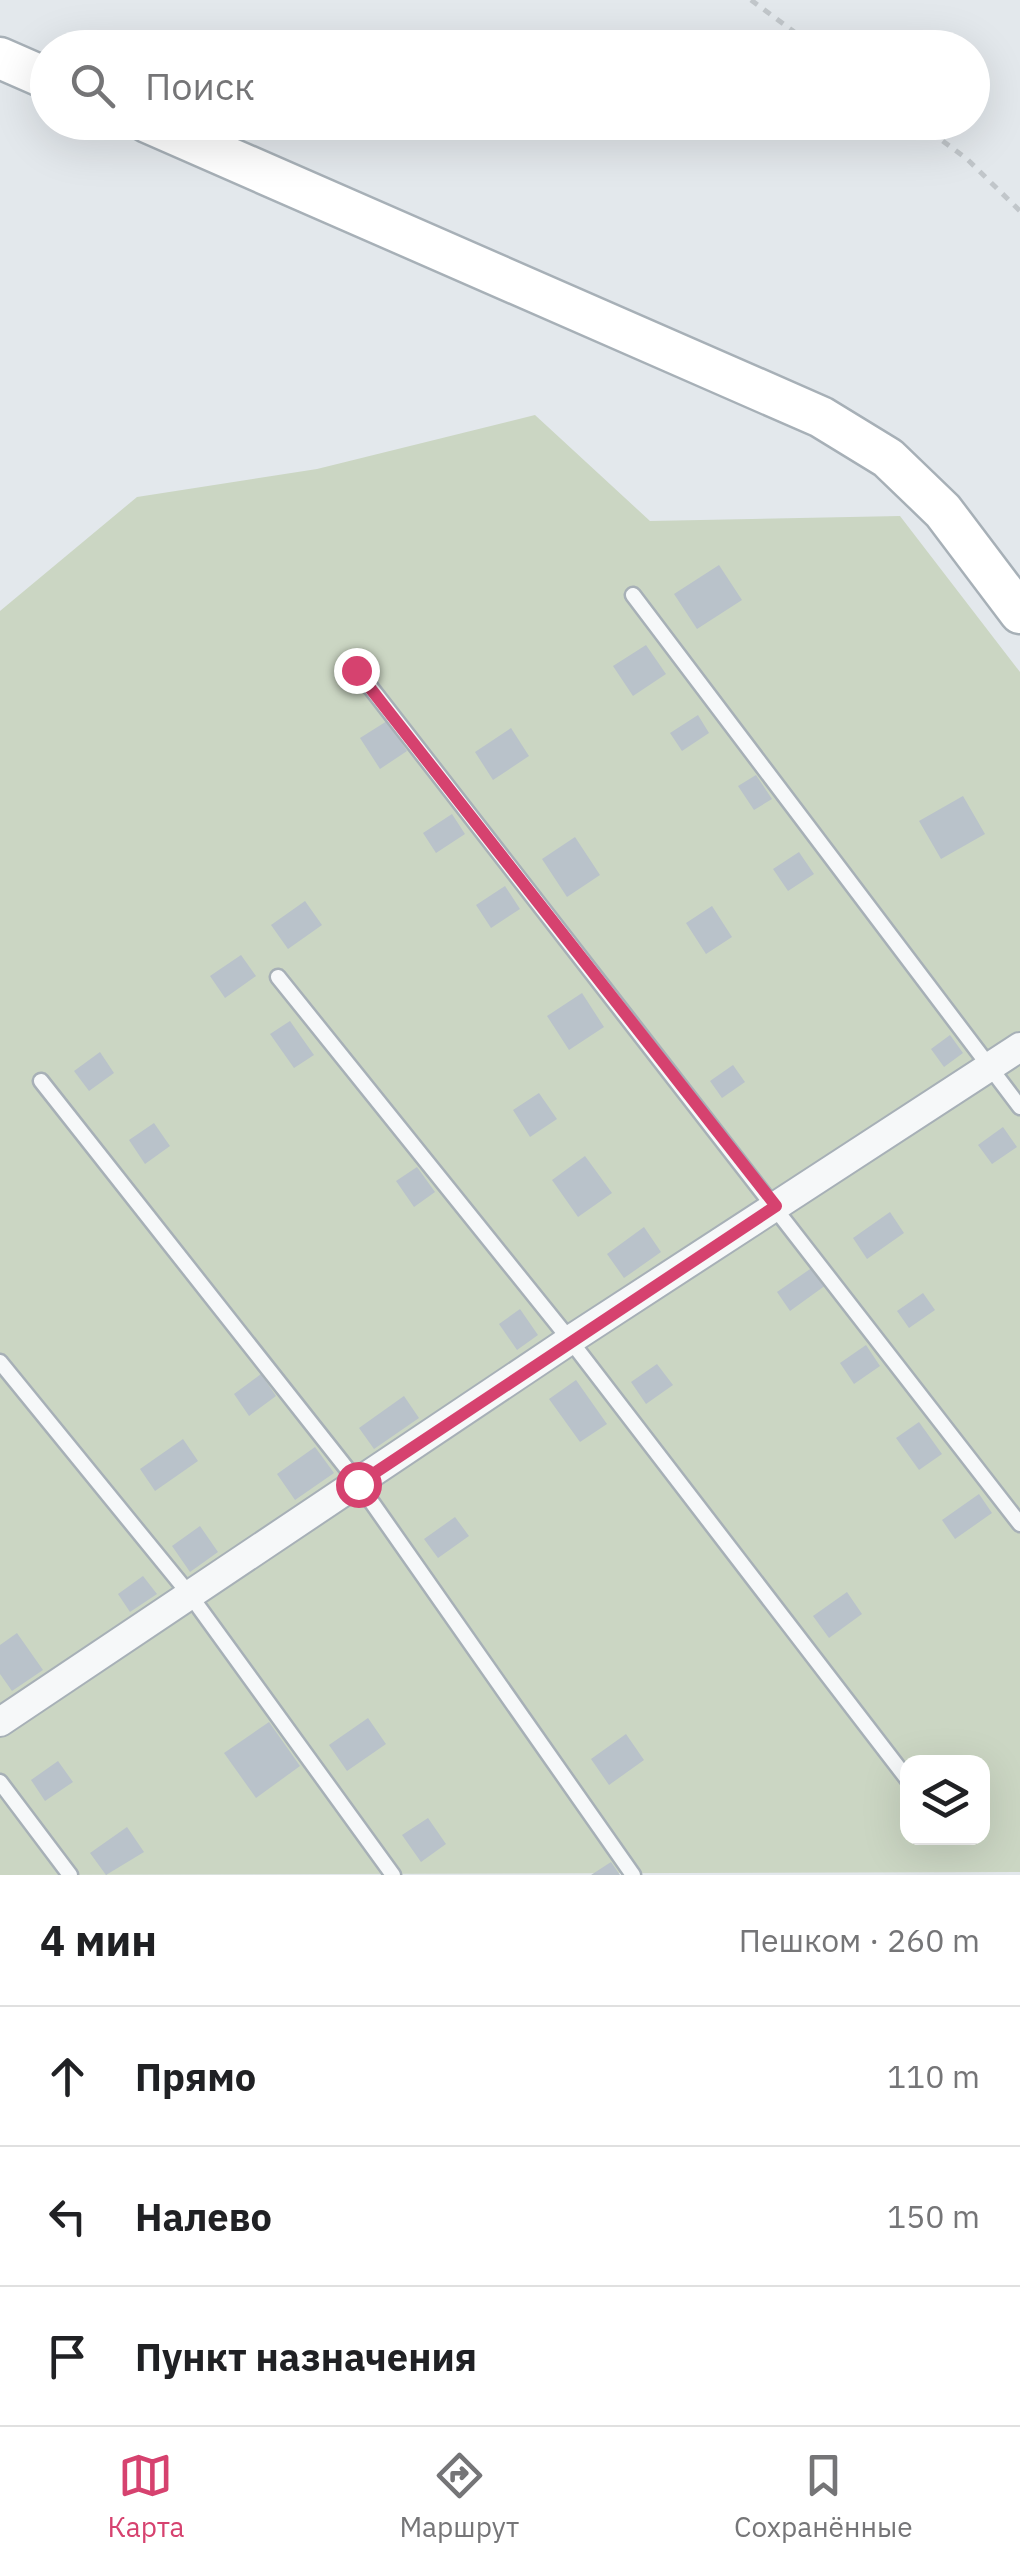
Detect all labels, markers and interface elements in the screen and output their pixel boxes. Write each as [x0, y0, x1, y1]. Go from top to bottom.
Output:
search box [30, 30, 990, 140]
icon: search [65, 58, 120, 113]
text: Поиск [145, 61, 255, 110]
route end [334, 648, 380, 694]
route start [336, 1462, 382, 1508]
map controls [900, 1755, 990, 1845]
button: layers [900, 1755, 990, 1845]
text: 4 мин [40, 1913, 157, 1968]
text: Пешком · 260 m [739, 1919, 980, 1961]
icon: ahead [40, 2049, 95, 2104]
text: Прямо [135, 2052, 256, 2101]
text: 110 m [887, 2055, 980, 2097]
icon: left [40, 2189, 95, 2244]
text: Налево [135, 2192, 272, 2241]
text: 150 m [887, 2195, 980, 2237]
icon: arrive [40, 2329, 95, 2384]
text: Пункт назначения [135, 2332, 477, 2381]
tab: Карта [107, 2448, 185, 2545]
tab: Маршрут [399, 2448, 519, 2545]
tab: Сохранённые [734, 2448, 913, 2545]

